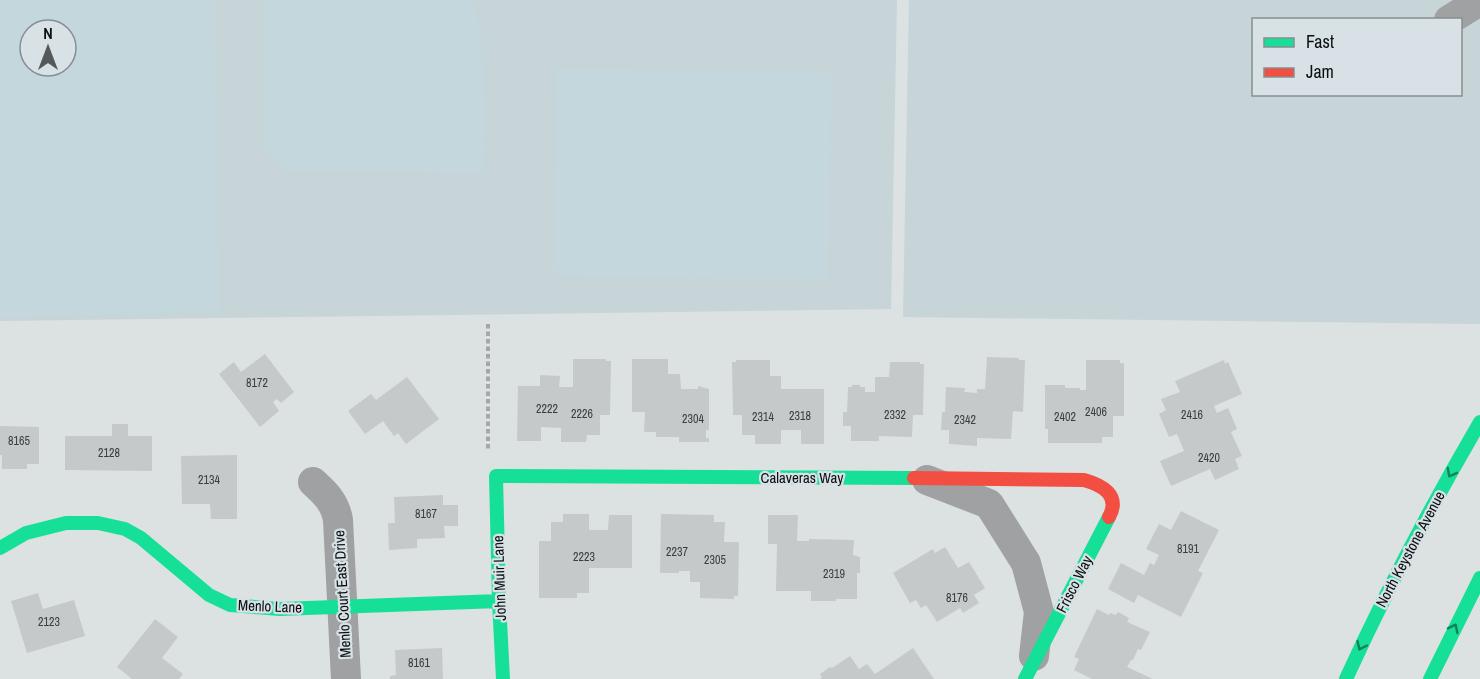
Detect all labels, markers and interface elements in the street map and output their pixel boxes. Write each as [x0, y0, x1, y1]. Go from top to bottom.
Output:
north arrow [18, 18, 78, 78]
legend [1252, 18, 1462, 96]
text: N [43, 22, 53, 44]
text: Fast [1306, 29, 1334, 54]
text: Jam [1306, 59, 1334, 84]
house number: 8172 [246, 375, 268, 391]
house number: 2222 [536, 401, 558, 417]
house number: 2406 [1085, 404, 1107, 420]
house number: 2226 [571, 406, 593, 422]
house number: 2332 [884, 407, 906, 423]
house number: 2416 [1181, 407, 1203, 423]
house number: 2318 [789, 408, 811, 424]
house number: 2314 [752, 409, 774, 425]
house number: 2402 [1054, 409, 1076, 425]
house number: 2304 [682, 411, 704, 427]
house number: 2342 [954, 412, 976, 428]
house number: 8165 [8, 433, 30, 449]
house number: 2128 [98, 445, 120, 461]
house number: 2420 [1198, 450, 1220, 466]
street label: Calaveras Way [761, 467, 844, 488]
one-way arrow [1447, 467, 1458, 477]
house number: 2134 [198, 472, 220, 488]
street label: North Keystone Avenue [1370, 487, 1450, 611]
house number: 8167 [415, 506, 437, 522]
street label: Menlo Court East Drive [328, 529, 356, 658]
street label: John Muir Lane [487, 535, 511, 621]
house number: 8191 [1177, 541, 1199, 557]
house number: 2237 [666, 544, 688, 560]
house number: 2223 [573, 549, 595, 565]
street label: Frisco Way [1051, 551, 1098, 616]
house number: 2305 [704, 552, 726, 568]
house number: 2319 [823, 566, 845, 582]
house number: 8176 [946, 590, 968, 606]
street label: Menlo Lane [238, 594, 303, 618]
house number: 2123 [38, 614, 60, 630]
one-way arrow [1447, 624, 1459, 635]
one-way arrow [1356, 639, 1368, 650]
house number: 8161 [408, 655, 430, 671]

